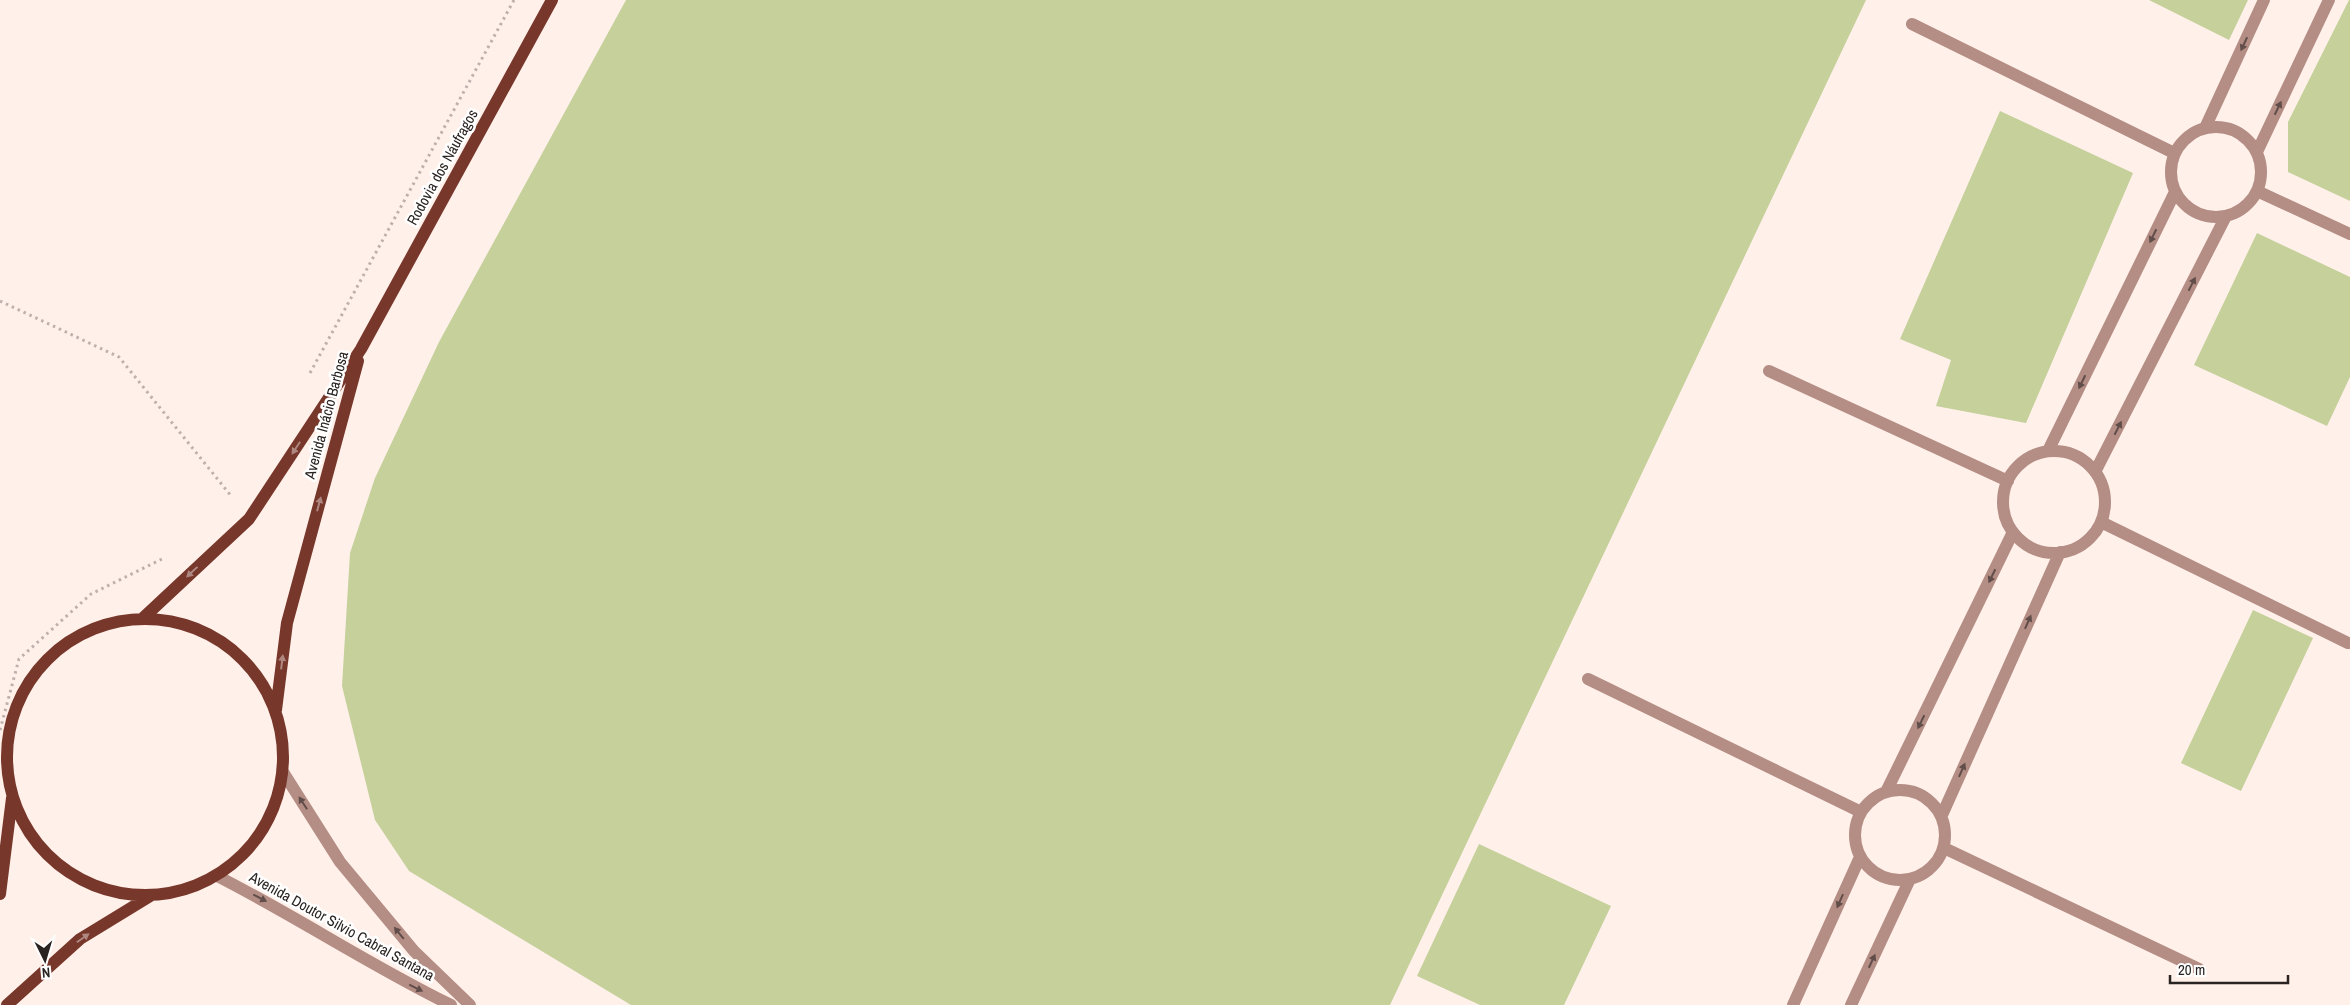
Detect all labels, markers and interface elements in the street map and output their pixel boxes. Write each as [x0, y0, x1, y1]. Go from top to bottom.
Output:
one-way arrow [2239, 37, 2247, 51]
one-way arrow [2274, 101, 2282, 115]
street label: Rodovia dos Náufragos [401, 105, 483, 229]
one-way arrow [2149, 229, 2157, 243]
one-way arrow [2188, 276, 2196, 291]
street label: Avenida Inácio Barbosa [299, 349, 353, 482]
one-way arrow [2078, 375, 2086, 389]
one-way arrow [2114, 421, 2122, 435]
one-way arrow [291, 441, 301, 455]
one-way arrow [315, 496, 323, 511]
one-way arrow [187, 566, 199, 578]
one-way arrow [1988, 569, 1996, 583]
one-way arrow [2025, 615, 2033, 629]
one-way arrow [278, 653, 286, 669]
one-way arrow [1916, 715, 1924, 729]
one-way arrow [1958, 763, 1966, 777]
one-way arrow [298, 796, 307, 809]
street label: Avenida Doutor Silvio Cabral Santana [245, 866, 438, 986]
one-way arrow [253, 894, 267, 902]
one-way arrow [1836, 894, 1844, 908]
one-way arrow [393, 927, 404, 940]
one-way arrow [76, 933, 90, 943]
north arrow [20, 935, 70, 985]
scale bar [2170, 952, 2288, 984]
one-way arrow [1868, 954, 1876, 968]
text: 20 m [2178, 959, 2205, 980]
text: N [41, 964, 51, 982]
one-way arrow [409, 984, 423, 992]

